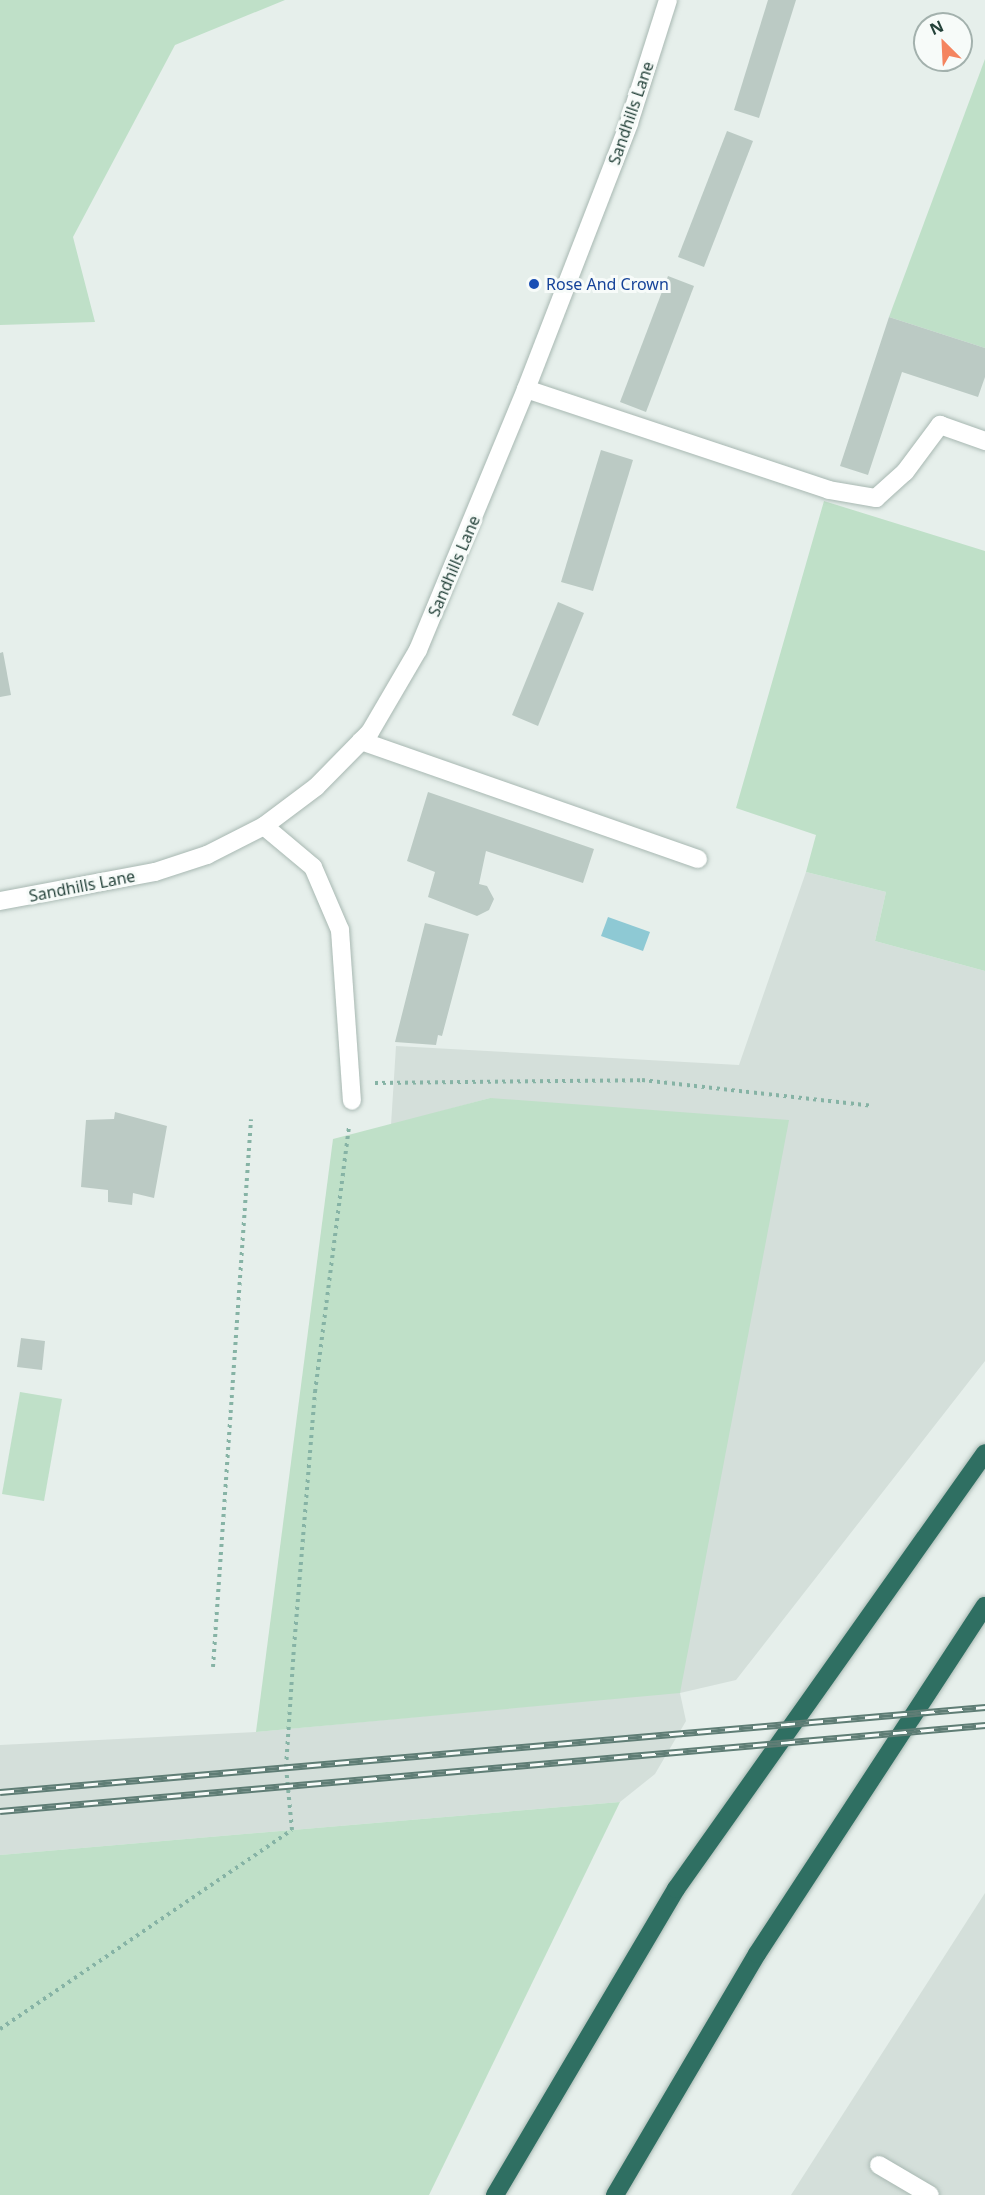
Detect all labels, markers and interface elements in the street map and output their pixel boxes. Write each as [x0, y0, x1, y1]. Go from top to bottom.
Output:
north arrow [913, 12, 973, 72]
text: N [926, 15, 947, 40]
street label: Sandhills Lane [604, 59, 658, 167]
place label: Rose And Crown [546, 274, 669, 294]
marker: Rose And Crown [527, 277, 541, 291]
street label: Sandhills Lane [424, 513, 484, 619]
street label: Sandhills Lane [27, 866, 137, 906]

